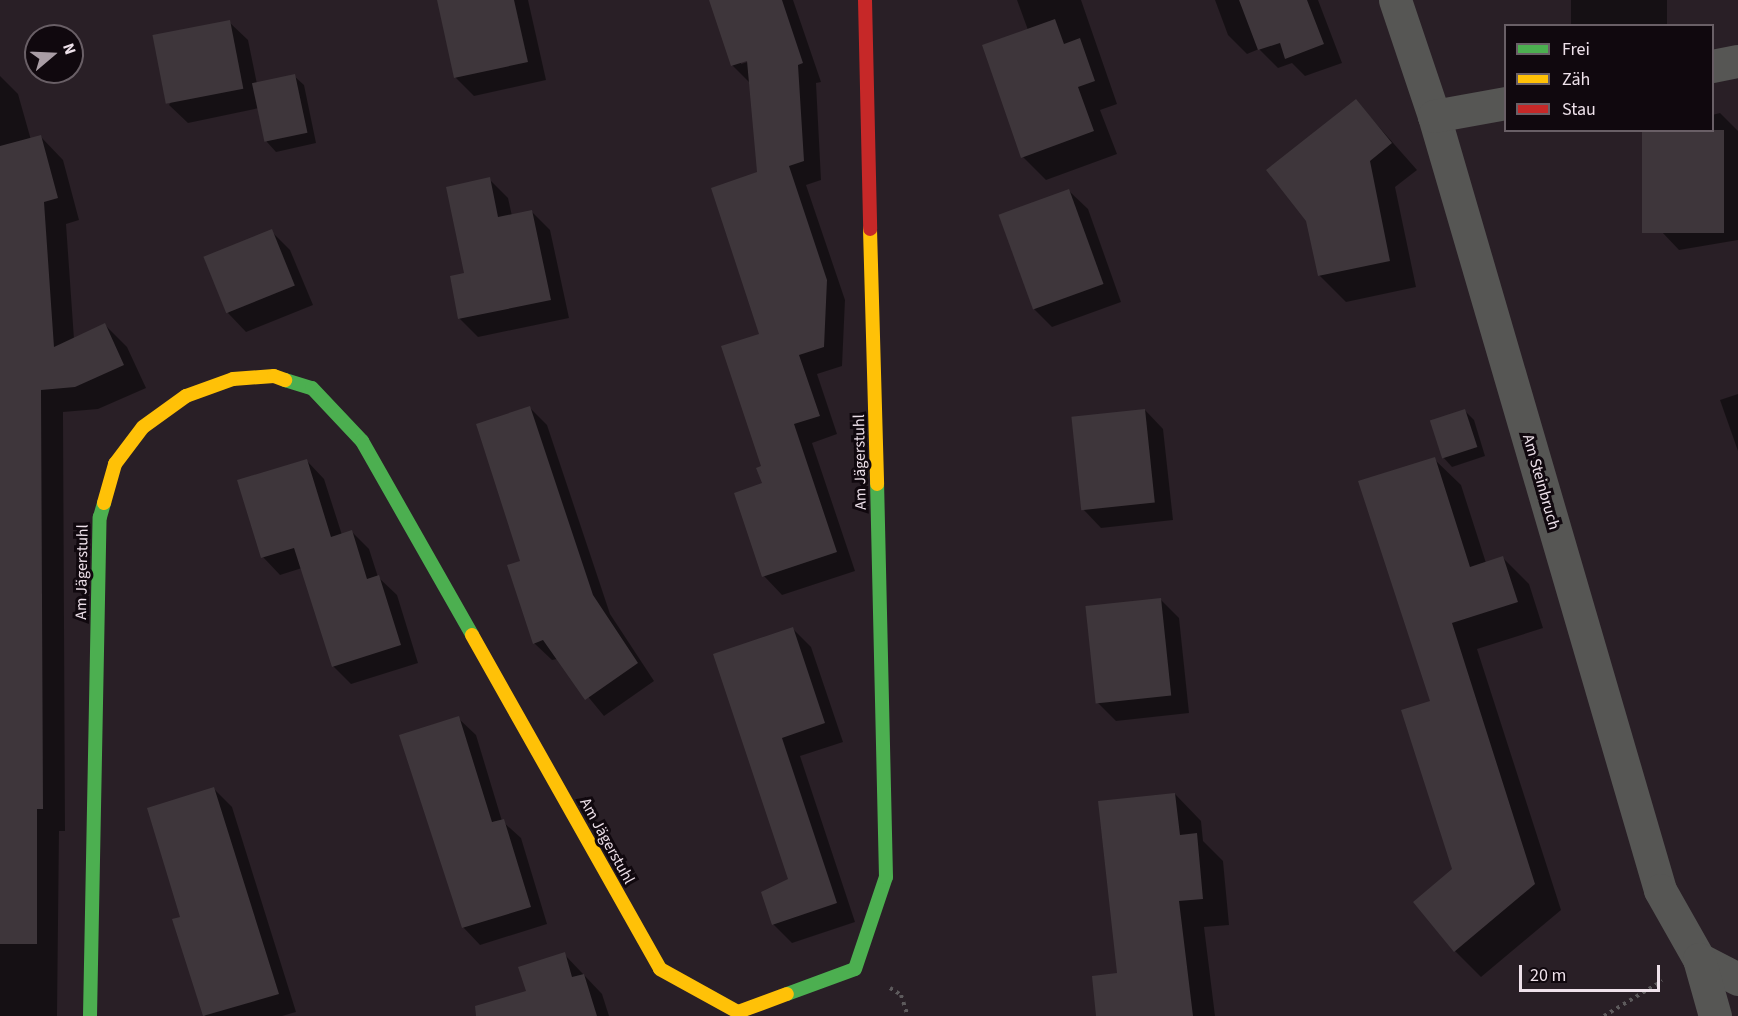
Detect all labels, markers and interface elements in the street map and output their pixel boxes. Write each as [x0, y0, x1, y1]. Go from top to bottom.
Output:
north arrow [24, 24, 84, 84]
legend [1504, 24, 1714, 132]
text: Frei [1562, 37, 1590, 62]
text: N [57, 40, 81, 57]
text: Zäh [1562, 67, 1590, 92]
text: Stau [1562, 97, 1596, 122]
street label: Am Jägerstuhl [850, 414, 870, 510]
street label: Am Steinbruch [1518, 432, 1564, 532]
street label: Am Jägerstuhl [72, 524, 92, 620]
street label: Am Jägerstuhl [575, 795, 639, 887]
scale bar [1522, 953, 1663, 991]
text: 20 m [1530, 963, 1566, 988]

